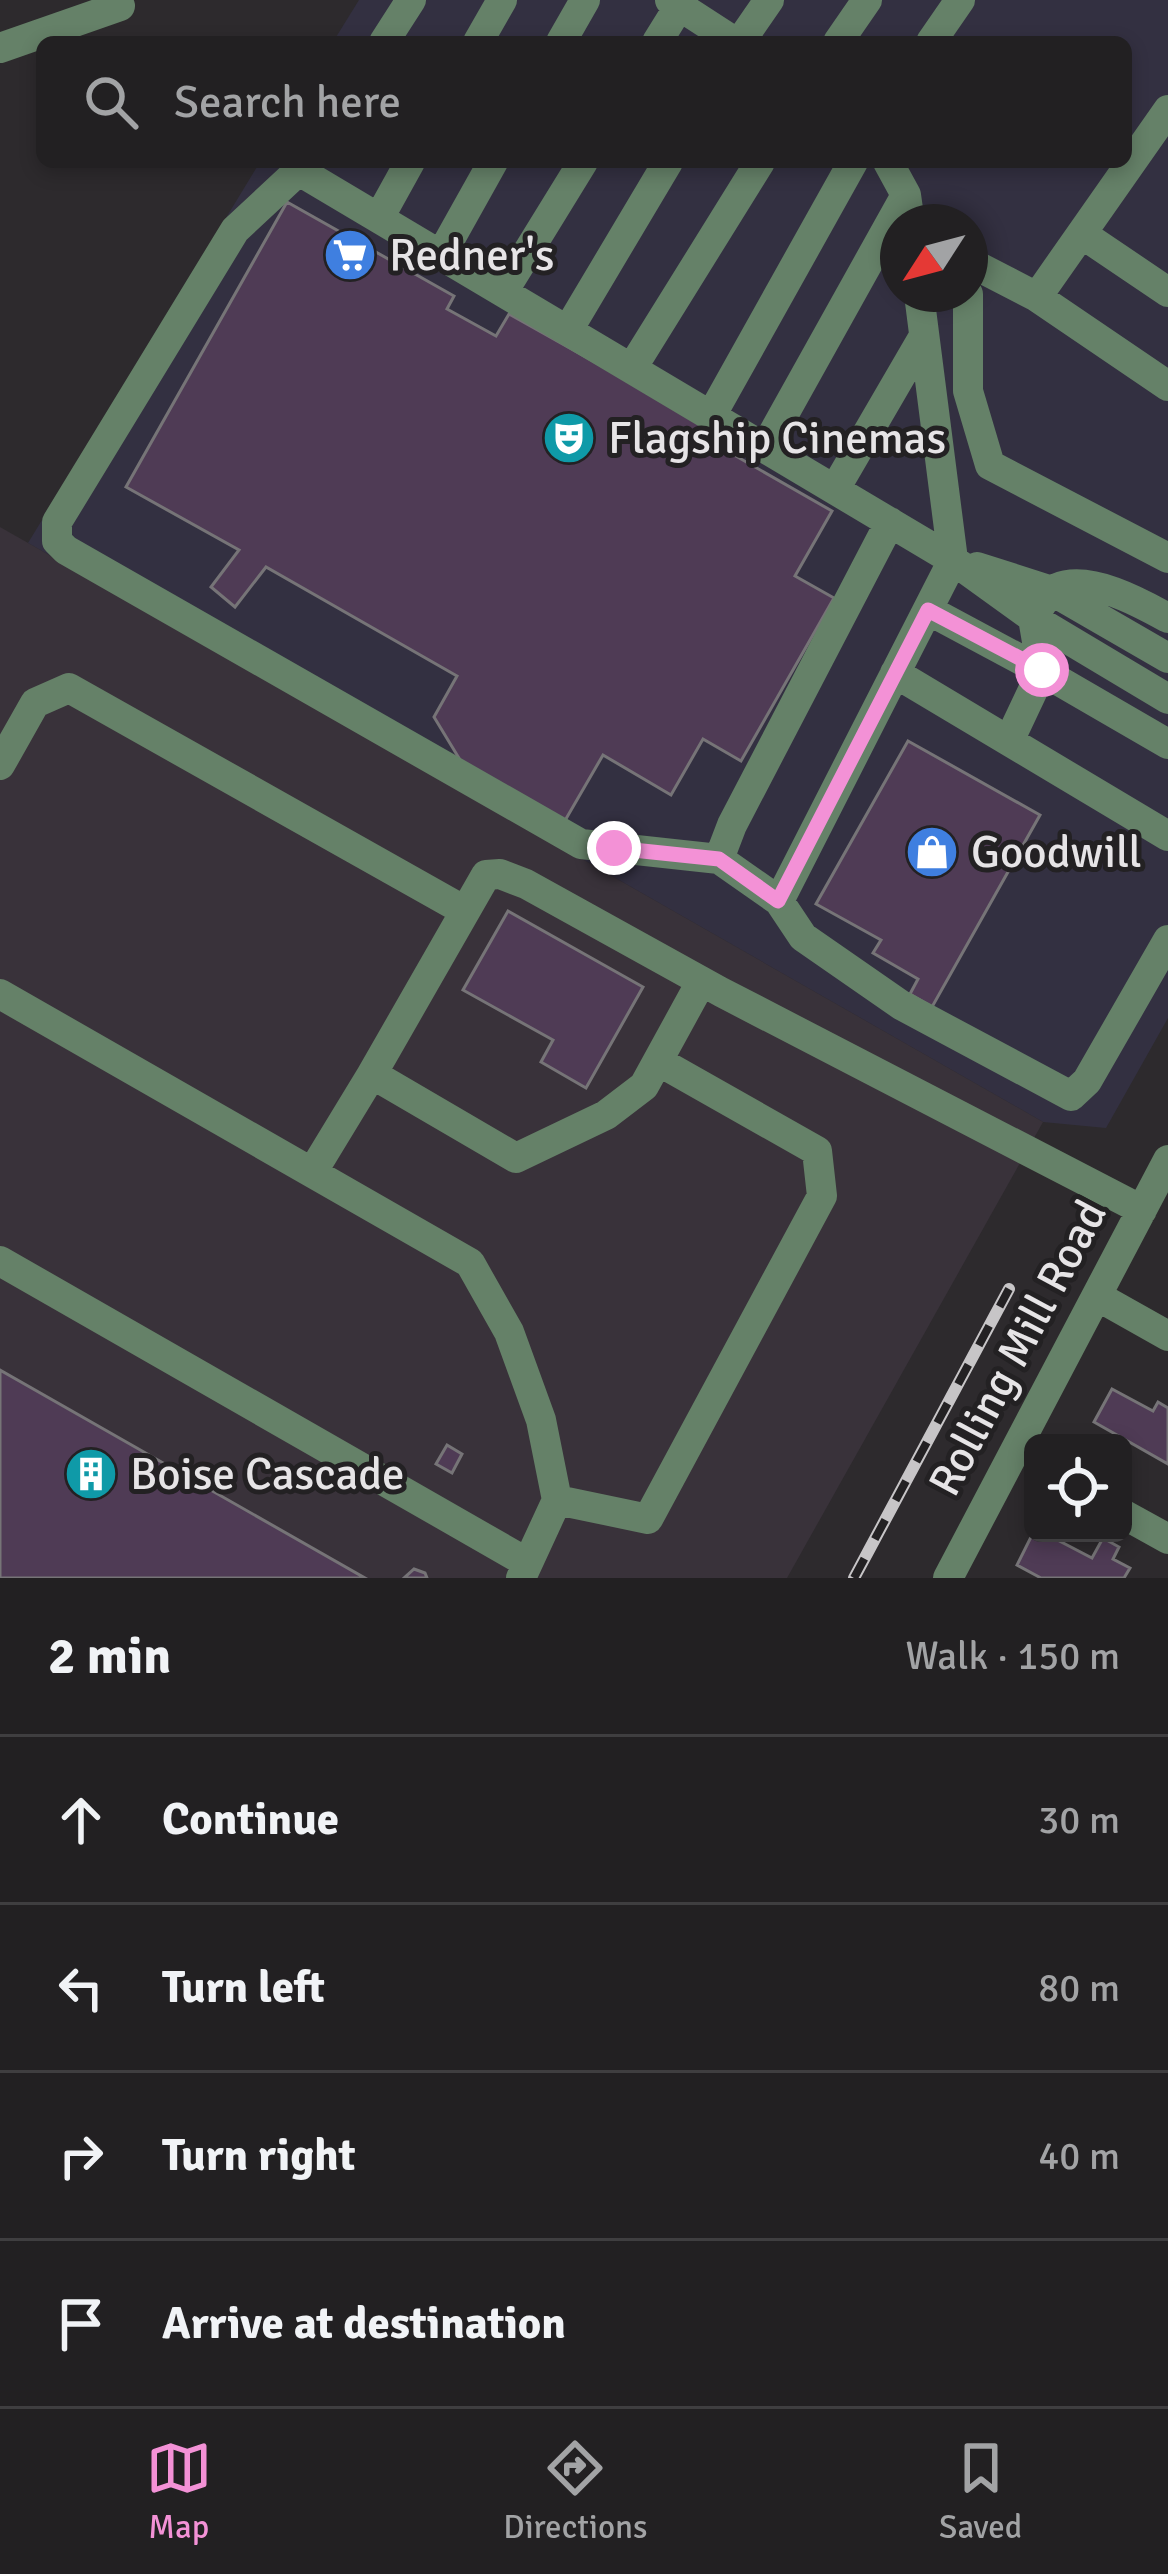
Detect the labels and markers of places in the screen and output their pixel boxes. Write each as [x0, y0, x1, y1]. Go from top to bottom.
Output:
supermarket icon: Redner's [322, 227, 378, 283]
place label: Redner's [389, 228, 554, 283]
theatre icon: Flagship Cinemas [541, 410, 597, 466]
place label: Flagship Cinemas [608, 411, 946, 466]
shop icon: Goodwill [904, 824, 960, 880]
place label: Goodwill [971, 825, 1142, 880]
building icon: Boise Cascade [63, 1446, 119, 1502]
place label: Boise Cascade [130, 1447, 405, 1502]

